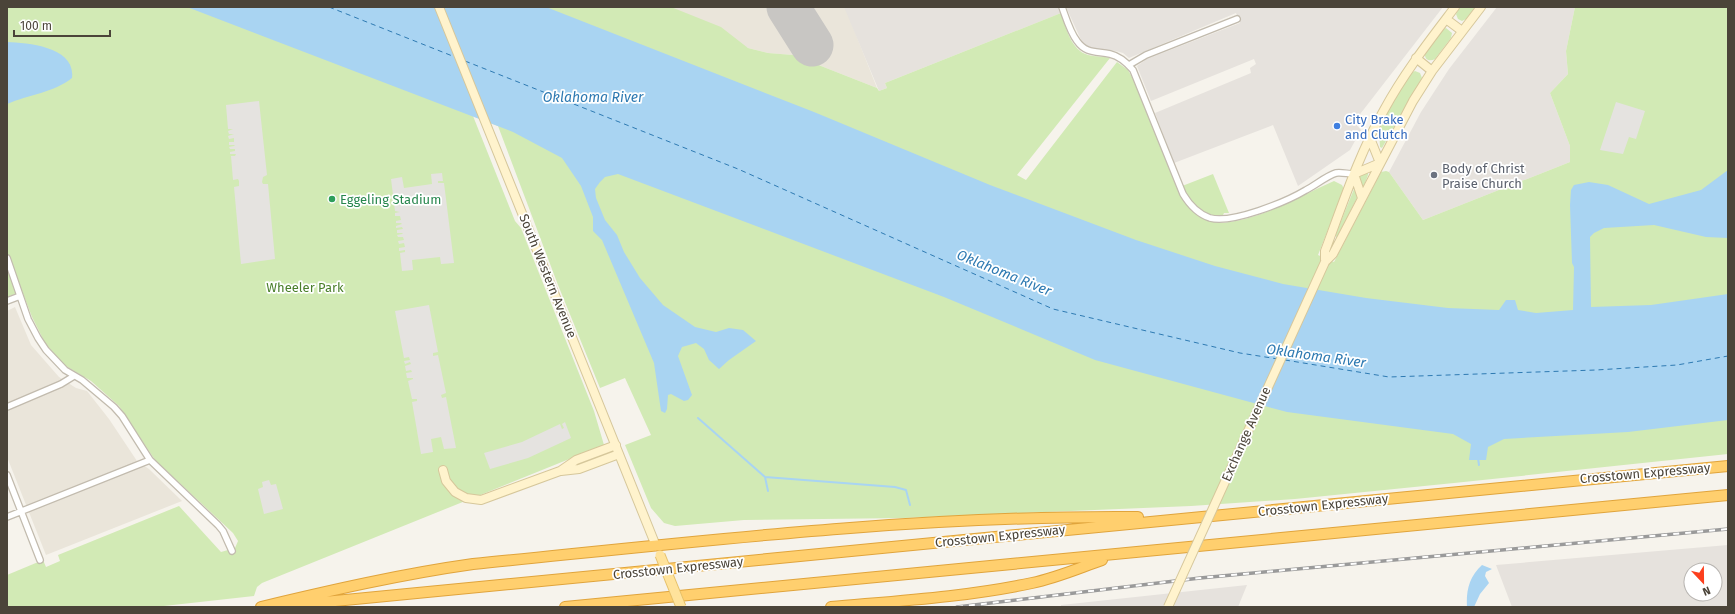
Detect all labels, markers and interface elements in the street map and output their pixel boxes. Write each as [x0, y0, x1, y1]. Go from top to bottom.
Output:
scale bar [14, 12, 110, 38]
text: 100 m [20, 19, 52, 33]
water label: Oklahoma River [543, 89, 644, 106]
place label: City Brake and Clutch [1345, 112, 1408, 142]
marker: City Brake and Clutch [1332, 121, 1342, 131]
place label: Body of Christ Praise Church [1442, 161, 1525, 191]
marker: Body of Christ Praise Church [1429, 170, 1439, 180]
place label: Eggeling Stadium [340, 192, 441, 207]
marker: Eggeling Stadium [327, 194, 337, 204]
street label: South Western Avenue [516, 212, 580, 340]
water label: Oklahoma River [954, 246, 1054, 300]
park label: Wheeler Park [266, 280, 344, 295]
water label: Oklahoma River [1265, 341, 1368, 372]
street label: Exchange Avenue [1218, 384, 1274, 484]
street label: Crosstown Expressway [1579, 460, 1711, 486]
street label: Crosstown Expressway [1257, 491, 1389, 519]
street label: Crosstown Expressway [934, 522, 1066, 550]
street label: Crosstown Expressway [612, 554, 744, 582]
north arrow [1683, 562, 1723, 602]
text: N [1701, 583, 1712, 598]

